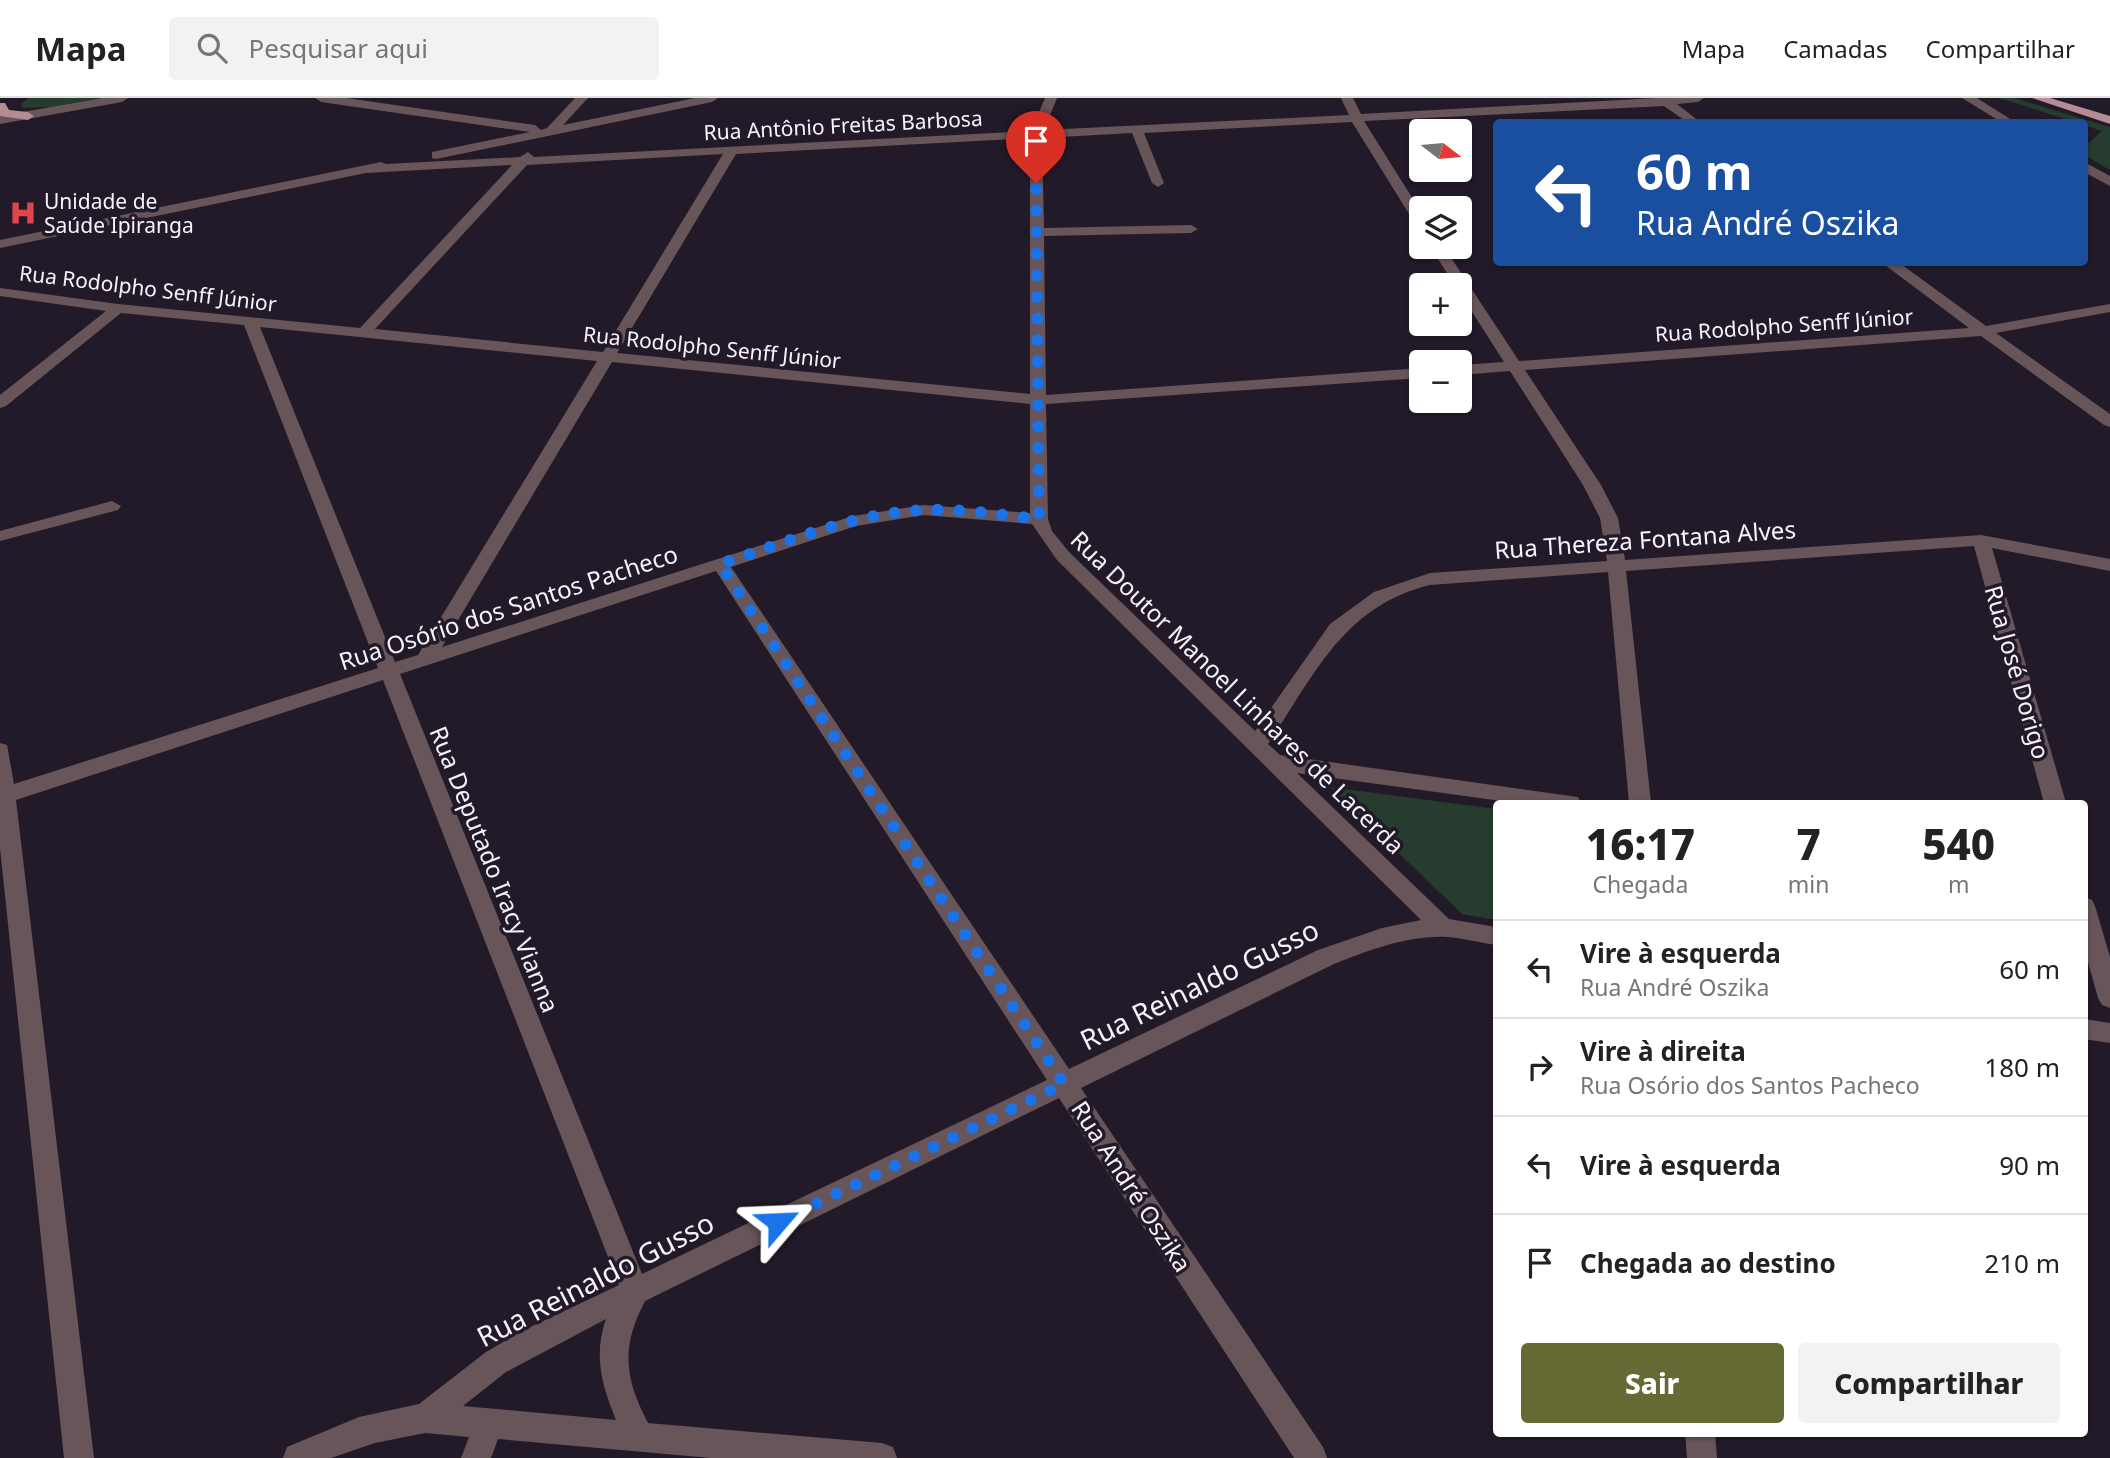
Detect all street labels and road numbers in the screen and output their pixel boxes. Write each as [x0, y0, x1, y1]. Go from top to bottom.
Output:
street label: Rua Antônio Freitas Barbosa [703, 104, 983, 146]
street label: Rua Rodolpho Senff Júnior [18, 258, 279, 318]
street label: Rua Rodolpho Senff Júnior [1654, 302, 1914, 348]
street label: Rua Rodolpho Senff Júnior [582, 320, 843, 374]
street label: Rua Thereza Fontana Alves [1493, 512, 1797, 566]
street label: Rua Doutor Manoel Linhares de Lacerda [1064, 523, 1412, 861]
street label: Rua Osório dos Santos Pacheco [334, 537, 682, 677]
street label: Rua José Dorigo [1977, 581, 2059, 763]
street label: Rua Deputado Iracy Vianna [422, 721, 568, 1017]
street label: Rua Reinaldo Gusso [1073, 910, 1325, 1058]
street label: Rua André Oszika [1064, 1094, 1200, 1278]
street label: Rua Reinaldo Gusso [470, 1203, 720, 1355]

